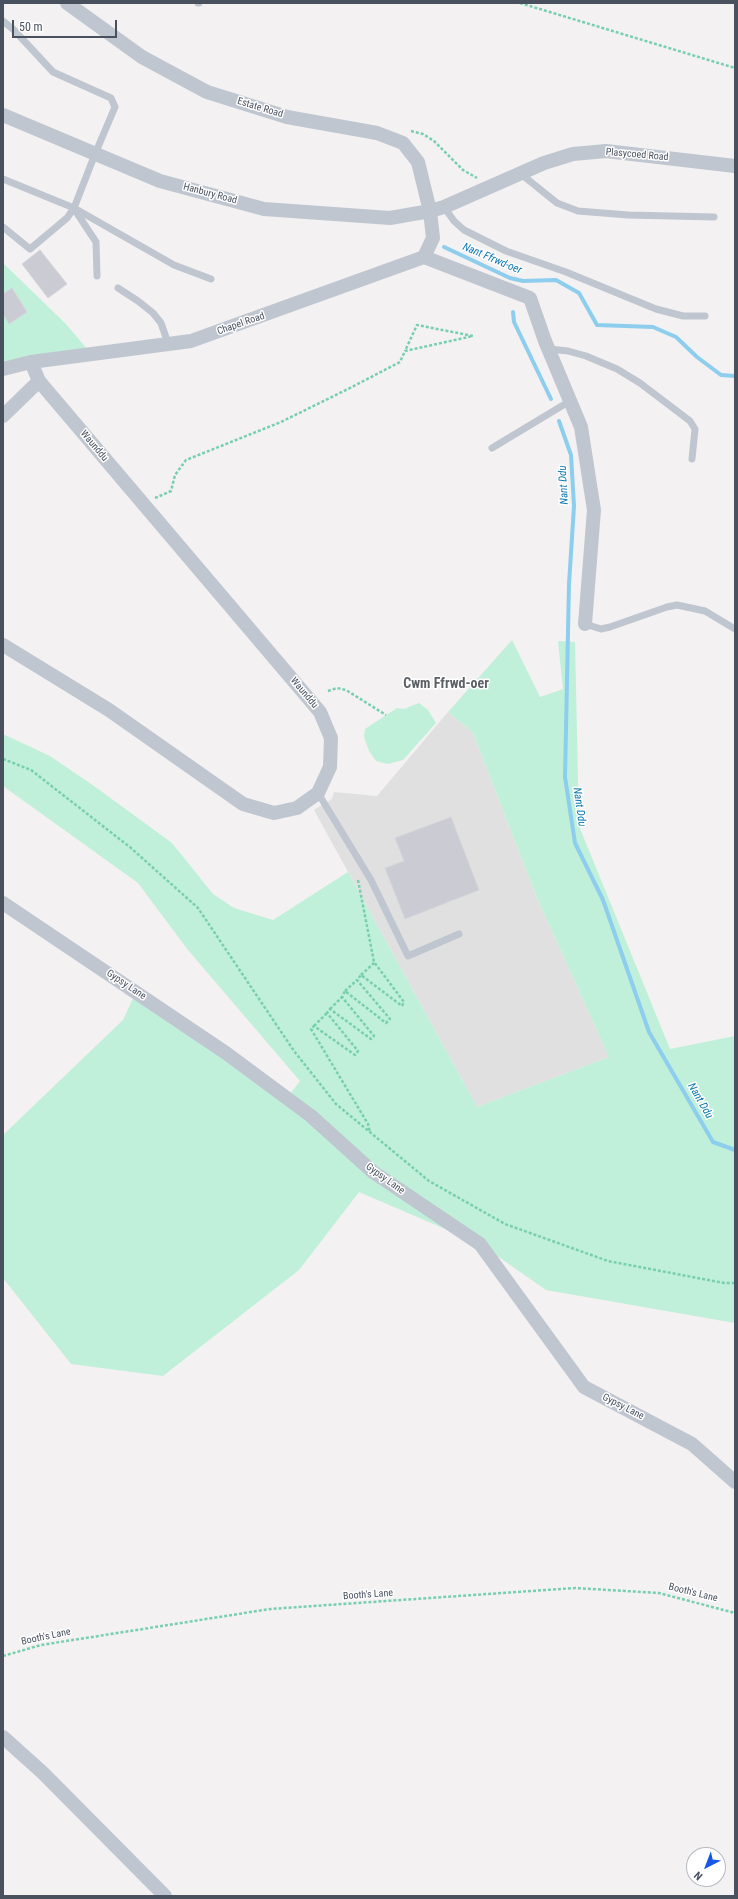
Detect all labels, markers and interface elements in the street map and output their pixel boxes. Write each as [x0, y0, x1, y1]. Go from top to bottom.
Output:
scale bar [14, 12, 119, 38]
text: 50 m [19, 20, 43, 34]
street label: Estate Road [236, 95, 284, 121]
street label: Plasycoed Road [605, 146, 669, 164]
street label: Hanbury Road [182, 181, 238, 207]
water label: Nant Ffrwd-oer [460, 241, 524, 277]
street label: Chapel Road [216, 310, 266, 338]
street label: Waunddu [78, 428, 110, 464]
water label: Nant Ddu [556, 465, 572, 505]
street label: Waunddu [288, 675, 320, 711]
district label: Cwm Ffrwd-oer [403, 676, 489, 692]
water label: Nant Ddu [570, 787, 588, 827]
street label: Gypsy Lane [104, 967, 148, 1003]
water label: Nant Ddu [685, 1081, 715, 1121]
street label: Gypsy Lane [363, 1161, 407, 1197]
street label: Gypsy Lane [600, 1391, 646, 1423]
street label: Booth's Lane [667, 1581, 719, 1605]
street label: Booth's Lane [343, 1587, 393, 1603]
street label: Booth's Lane [20, 1626, 72, 1648]
north arrow [686, 1847, 726, 1887]
text: N [691, 1868, 705, 1883]

